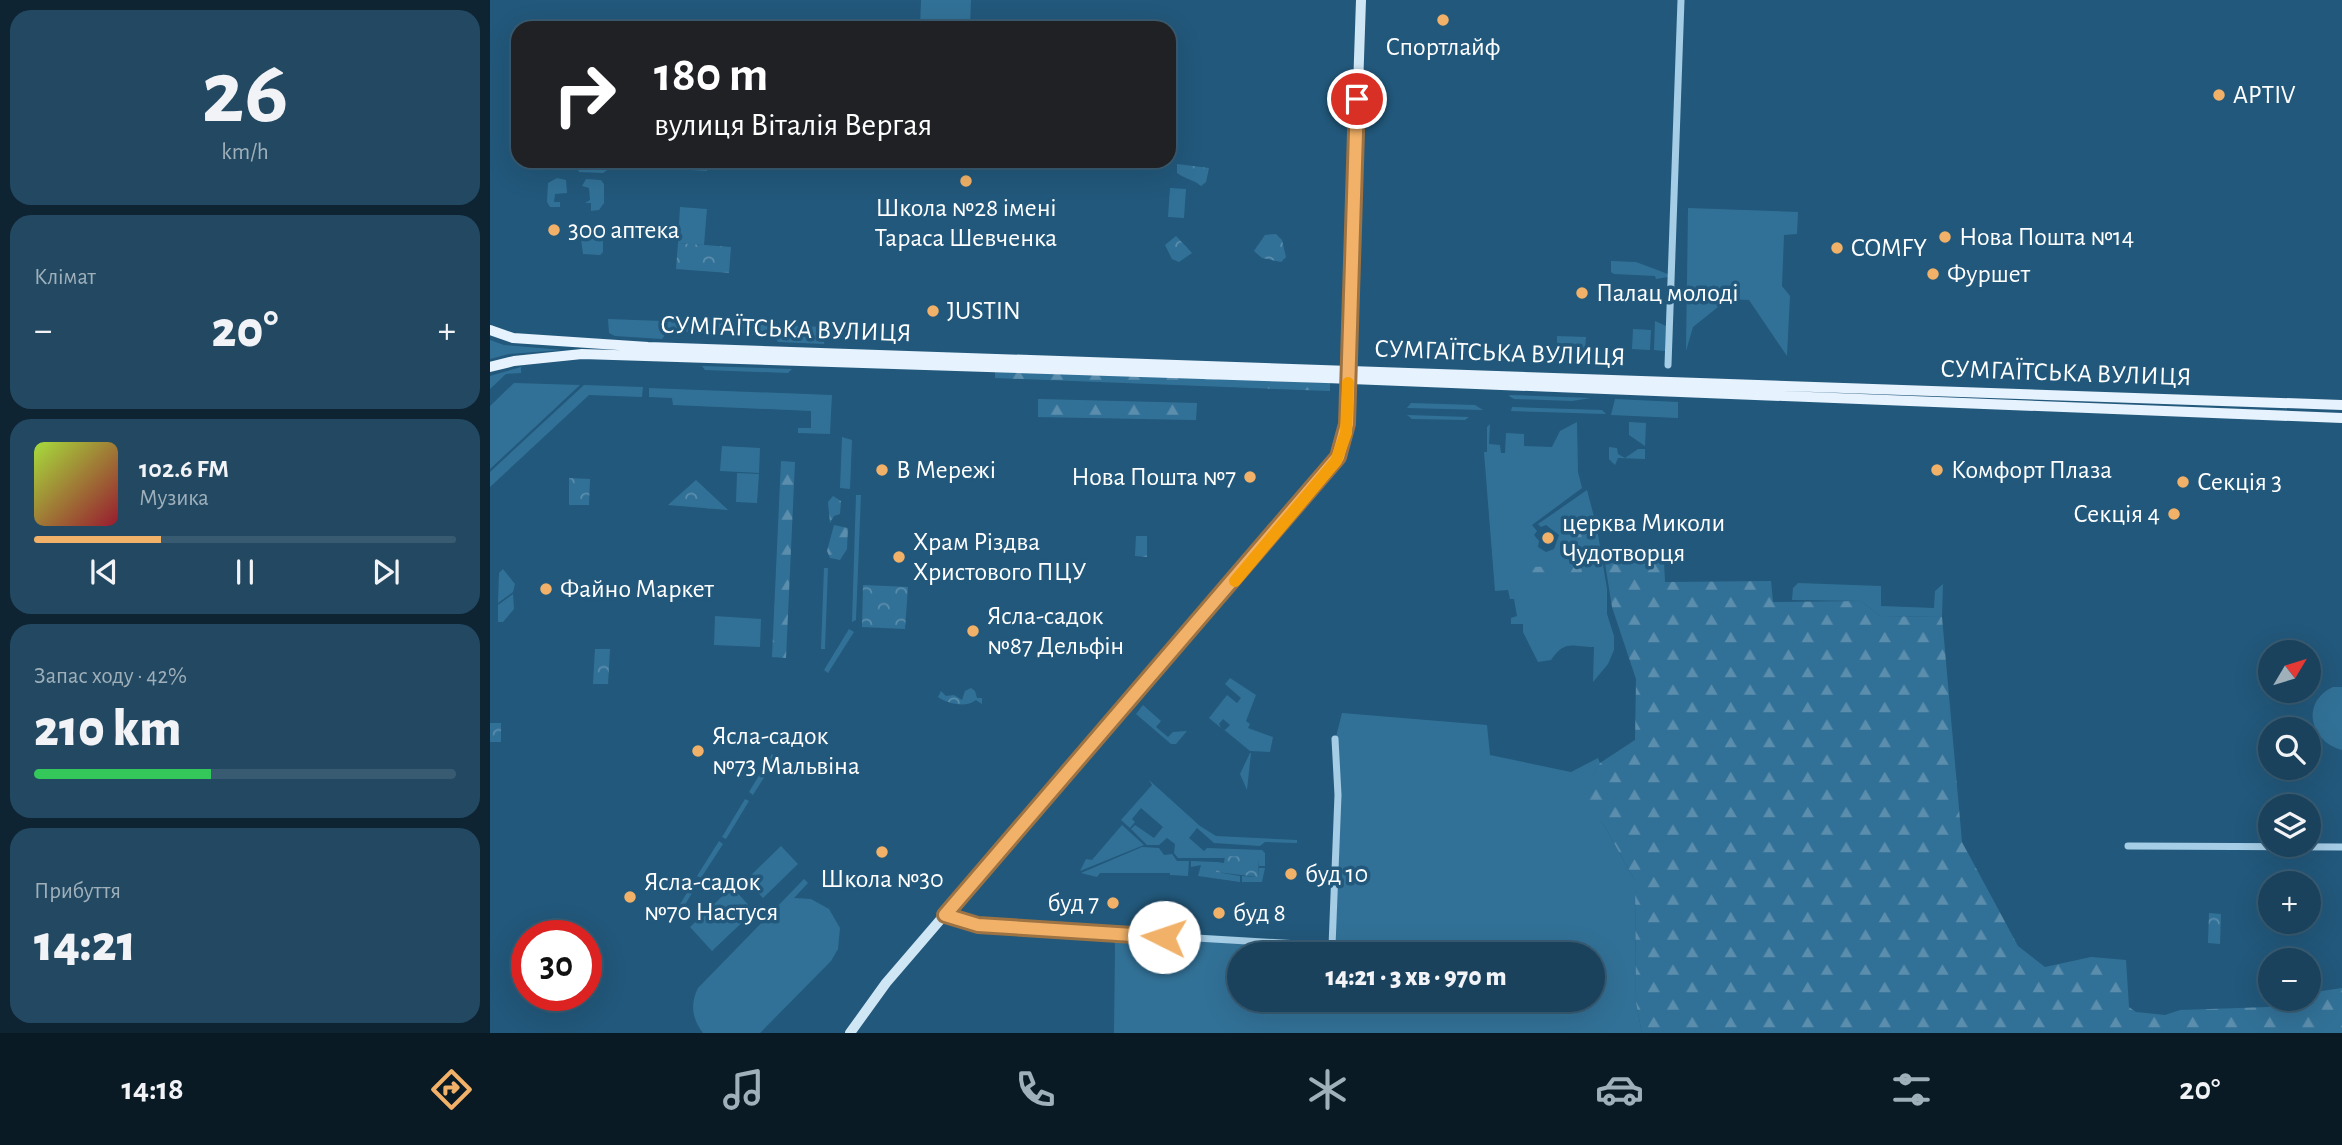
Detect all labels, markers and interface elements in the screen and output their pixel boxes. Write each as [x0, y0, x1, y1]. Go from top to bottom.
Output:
marker: Спортлайф [1435, 12, 1451, 28]
place label: Спортлайф [1385, 34, 1501, 60]
text: 26 [202, 48, 288, 139]
icon: right [539, 49, 630, 140]
text: 180 m [654, 51, 768, 100]
pin [1327, 69, 1387, 129]
icon: arrive [1338, 80, 1376, 118]
place label: APTIV [2233, 82, 2296, 108]
marker: APTIV [2211, 87, 2227, 103]
text: вулиця Віталія Вергая [654, 109, 932, 141]
text: km/h [221, 141, 269, 164]
marker: Школа №28 імені Тараса Шевченка [958, 173, 974, 189]
place label: Школа №28 імені Тараса Шевченка [875, 195, 1057, 251]
place label: 300 аптека [568, 217, 680, 243]
marker: 300 аптека [546, 222, 562, 238]
place label: Нова Пошта №14 [1959, 224, 2134, 250]
marker: Нова Пошта №14 [1937, 229, 1953, 245]
place label: COMFY [1851, 235, 1927, 261]
marker: COMFY [1829, 240, 1845, 256]
place label: Фуршет [1947, 261, 2031, 287]
text: Клімат [34, 266, 96, 289]
marker: Фуршет [1925, 266, 1941, 282]
place label: Палац молоді [1596, 280, 1739, 306]
marker: Палац молоді [1574, 285, 1590, 301]
place label: JUSTIN [947, 298, 1021, 324]
marker: JUSTIN [925, 303, 941, 319]
text: 20° [211, 304, 279, 356]
street label: СУМГАЇТСЬКА ВУЛИЦЯ [660, 311, 912, 346]
text: − [34, 312, 52, 350]
text: + [438, 312, 456, 350]
street label: СУМГАЇТСЬКА ВУЛИЦЯ [1374, 335, 1626, 370]
street label: СУМГАЇТСЬКА ВУЛИЦЯ [1940, 355, 2192, 390]
text: 102.6 FM [139, 456, 229, 482]
place label: В Мережі [896, 457, 996, 483]
place label: Комфорт Плаза [1951, 457, 2112, 483]
marker: В Мережі [874, 462, 890, 478]
marker: Комфорт Плаза [1929, 462, 1945, 478]
place label: Нова Пошта №7 [1071, 464, 1236, 490]
marker: Нова Пошта №7 [1242, 469, 1258, 485]
place label: Секція 3 [2197, 469, 2282, 495]
marker: Секція 3 [2175, 474, 2191, 490]
text: Музика [139, 487, 209, 510]
place label: Секція 4 [2073, 501, 2160, 527]
marker: Секція 4 [2166, 506, 2182, 522]
place label: церква Миколи Чудотворця [1562, 510, 1725, 566]
place label: Храм Різдва Христового ПЦУ [913, 529, 1087, 585]
marker: церква Миколи Чудотворця [1540, 530, 1556, 546]
marker: Храм Різдва Христового ПЦУ [891, 549, 907, 565]
icon: previous [85, 553, 123, 591]
icon: pause [226, 553, 264, 591]
icon: next [367, 553, 405, 591]
place label: Файно Маркет [560, 576, 715, 602]
marker: Файно Маркет [538, 581, 554, 597]
place label: Ясла-садок №87 Дельфін [987, 603, 1124, 659]
marker: Ясла-садок №87 Дельфін [965, 623, 981, 639]
north arrow [2258, 640, 2320, 704]
map controls [2258, 640, 2321, 1011]
text: Запас ходу · 42% [34, 665, 187, 688]
text: 210 km [34, 703, 181, 755]
button: search [2258, 717, 2321, 780]
place label: Ясла-садок №73 Мальвіна [712, 723, 860, 779]
marker: Ясла-садок №73 Мальвіна [690, 743, 706, 759]
button: layers [2258, 794, 2321, 857]
marker: Школа №30 [874, 844, 890, 860]
place label: буд 10 [1305, 861, 1368, 887]
place label: Школа №30 [820, 866, 944, 892]
marker: буд 10 [1283, 866, 1299, 882]
place label: Ясла-садок №70 Настуся [644, 869, 778, 925]
button: + [2258, 871, 2321, 934]
text: Прибуття [34, 880, 121, 903]
marker: Ясла-садок №70 Настуся [622, 889, 638, 905]
place label: буд 7 [1048, 890, 1099, 916]
marker: буд 7 [1105, 895, 1121, 911]
position arrow [1127, 900, 1201, 974]
place label: буд 8 [1233, 900, 1286, 926]
marker: буд 8 [1211, 905, 1227, 921]
text: 14:21 [34, 918, 136, 970]
speed limit sign: 30 [511, 920, 602, 1011]
button: − [2258, 948, 2321, 1011]
text: 14:21 · 3 хв · 970 m [1326, 964, 1506, 990]
icon: directions [427, 1065, 476, 1114]
icon: music [719, 1065, 768, 1114]
icon: phone [1011, 1065, 1060, 1114]
icon: climate [1303, 1065, 1352, 1114]
icon: car [1595, 1065, 1644, 1114]
icon: filters [1887, 1065, 1936, 1114]
text: 14:18 [122, 1073, 184, 1105]
text: 20° [2179, 1073, 2220, 1105]

